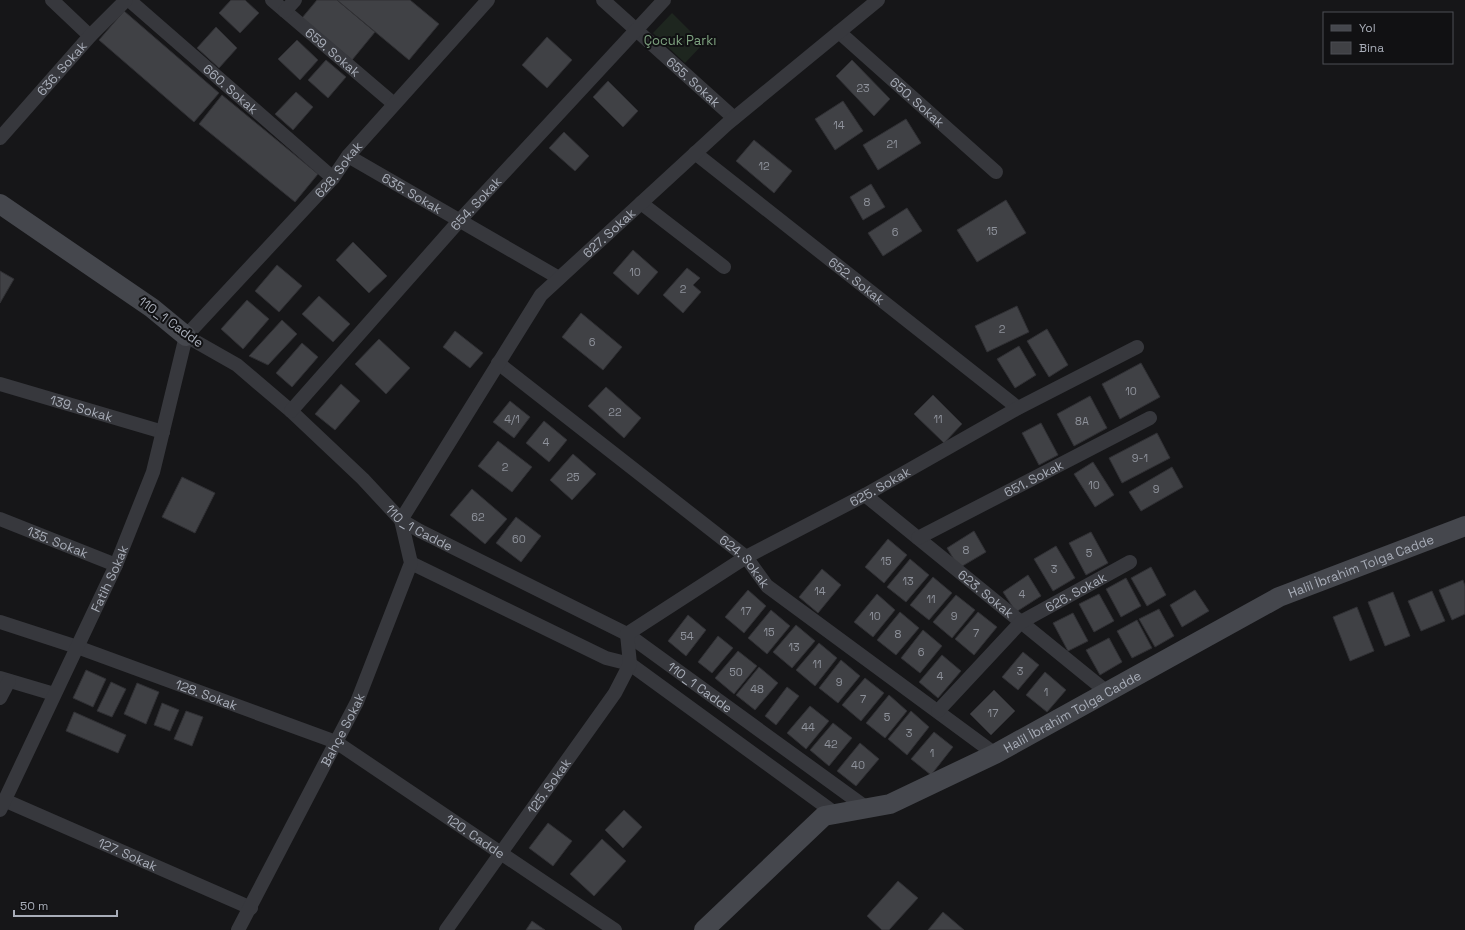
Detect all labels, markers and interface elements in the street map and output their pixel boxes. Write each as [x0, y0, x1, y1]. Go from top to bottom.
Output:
legend [1323, 12, 1453, 64]
text: Yol [1359, 20, 1376, 36]
street label: 659. Sokak [302, 24, 364, 80]
park label: Çocuk Parkı [644, 32, 716, 49]
street label: 636. Sokak [33, 37, 90, 99]
text: Bina [1359, 40, 1384, 56]
street label: 655. Sokak [663, 53, 724, 110]
street label: 660. Sokak [200, 60, 262, 117]
street label: 650. Sokak [887, 73, 948, 131]
house number: 23 [856, 81, 870, 95]
house number: 14 [833, 118, 845, 132]
house number: 21 [886, 137, 898, 151]
street label: 628. Sokak [311, 138, 366, 201]
house number: 12 [758, 159, 770, 173]
street label: 635. Sokak [379, 169, 445, 217]
street label: 654. Sokak [446, 173, 505, 234]
house number: 8 [864, 195, 871, 209]
street label: 627. Sokak [579, 204, 639, 261]
house number: 15 [986, 224, 998, 238]
house number: 6 [892, 225, 899, 239]
street label: 652. Sokak [825, 253, 888, 308]
house number: 10 [629, 265, 641, 279]
house number: 2 [680, 282, 687, 296]
street label: 110_1 Cadde [135, 293, 207, 351]
house number: 2 [999, 322, 1006, 336]
house number: 6 [589, 335, 596, 349]
house number: 10 [1125, 384, 1137, 398]
street label: 139. Sokak [48, 391, 115, 425]
house number: 22 [608, 405, 622, 419]
house number: 4/1 [504, 412, 520, 426]
house number: 11 [933, 412, 943, 426]
house number: 8A [1075, 414, 1089, 428]
house number: 4 [543, 435, 550, 449]
house number: 9-1 [1132, 451, 1148, 465]
street label: 651. Sokak [1001, 456, 1066, 501]
house number: 2 [502, 460, 509, 474]
street label: 625. Sokak [847, 463, 913, 510]
house number: 25 [566, 470, 580, 484]
house number: 10 [1088, 478, 1100, 492]
house number: 9 [1153, 482, 1160, 496]
street label: 110_1 Cadde [382, 501, 456, 554]
house number: 62 [471, 510, 485, 524]
street label: 135. Sokak [24, 522, 91, 562]
street label: Halil İbrahim Tolga Cadde [1285, 530, 1436, 601]
street label: 624. Sokak [716, 531, 774, 591]
house number: 60 [512, 532, 526, 546]
street label: Fatih Sokak [86, 542, 132, 615]
house number: 8 [963, 543, 970, 557]
house number: 5 [1086, 546, 1093, 560]
house number: 15 [880, 554, 892, 568]
house number: 3 [1051, 562, 1058, 576]
street label: 623. Sokak [955, 566, 1017, 621]
street label: 626. Sokak [1042, 568, 1109, 616]
house number: 13 [902, 574, 914, 588]
house number: 14 [814, 584, 826, 598]
house number: 4 [1019, 587, 1026, 601]
house number: 11 [926, 592, 936, 606]
house number: 17 [741, 604, 751, 618]
house number: 10 [869, 609, 881, 623]
house number: 9 [951, 609, 958, 623]
house number: 15 [763, 625, 775, 639]
house number: 7 [973, 626, 979, 640]
house number: 8 [895, 627, 902, 641]
house number: 54 [680, 629, 694, 643]
house number: 13 [788, 640, 800, 654]
house number: 6 [918, 645, 925, 659]
house number: 11 [812, 657, 822, 671]
street label: 110_1 Cadde [664, 658, 736, 716]
house number: 3 [1017, 664, 1024, 678]
house number: 50 [729, 665, 743, 679]
street label: Halil İbrahim Tolga Cadde [1000, 666, 1144, 756]
house number: 4 [937, 669, 944, 683]
street label: 128. Sokak [173, 675, 240, 714]
house number: 9 [836, 675, 843, 689]
house number: 48 [750, 682, 764, 696]
house number: 1 [1044, 685, 1048, 699]
street label: Bahçe Sokak [316, 691, 368, 769]
house number: 7 [860, 692, 866, 706]
house number: 17 [988, 706, 998, 720]
house number: 5 [884, 710, 891, 724]
house number: 44 [801, 720, 815, 734]
house number: 3 [906, 726, 913, 740]
house number: 42 [824, 737, 838, 751]
house number: 1 [930, 746, 934, 760]
street label: 125. Sokak [523, 755, 574, 817]
house number: 40 [851, 758, 865, 772]
street label: 120. Cadde [443, 810, 508, 862]
street label: 127. Sokak [95, 834, 160, 875]
scale bar [14, 892, 117, 918]
text: 50 m [20, 898, 48, 914]

